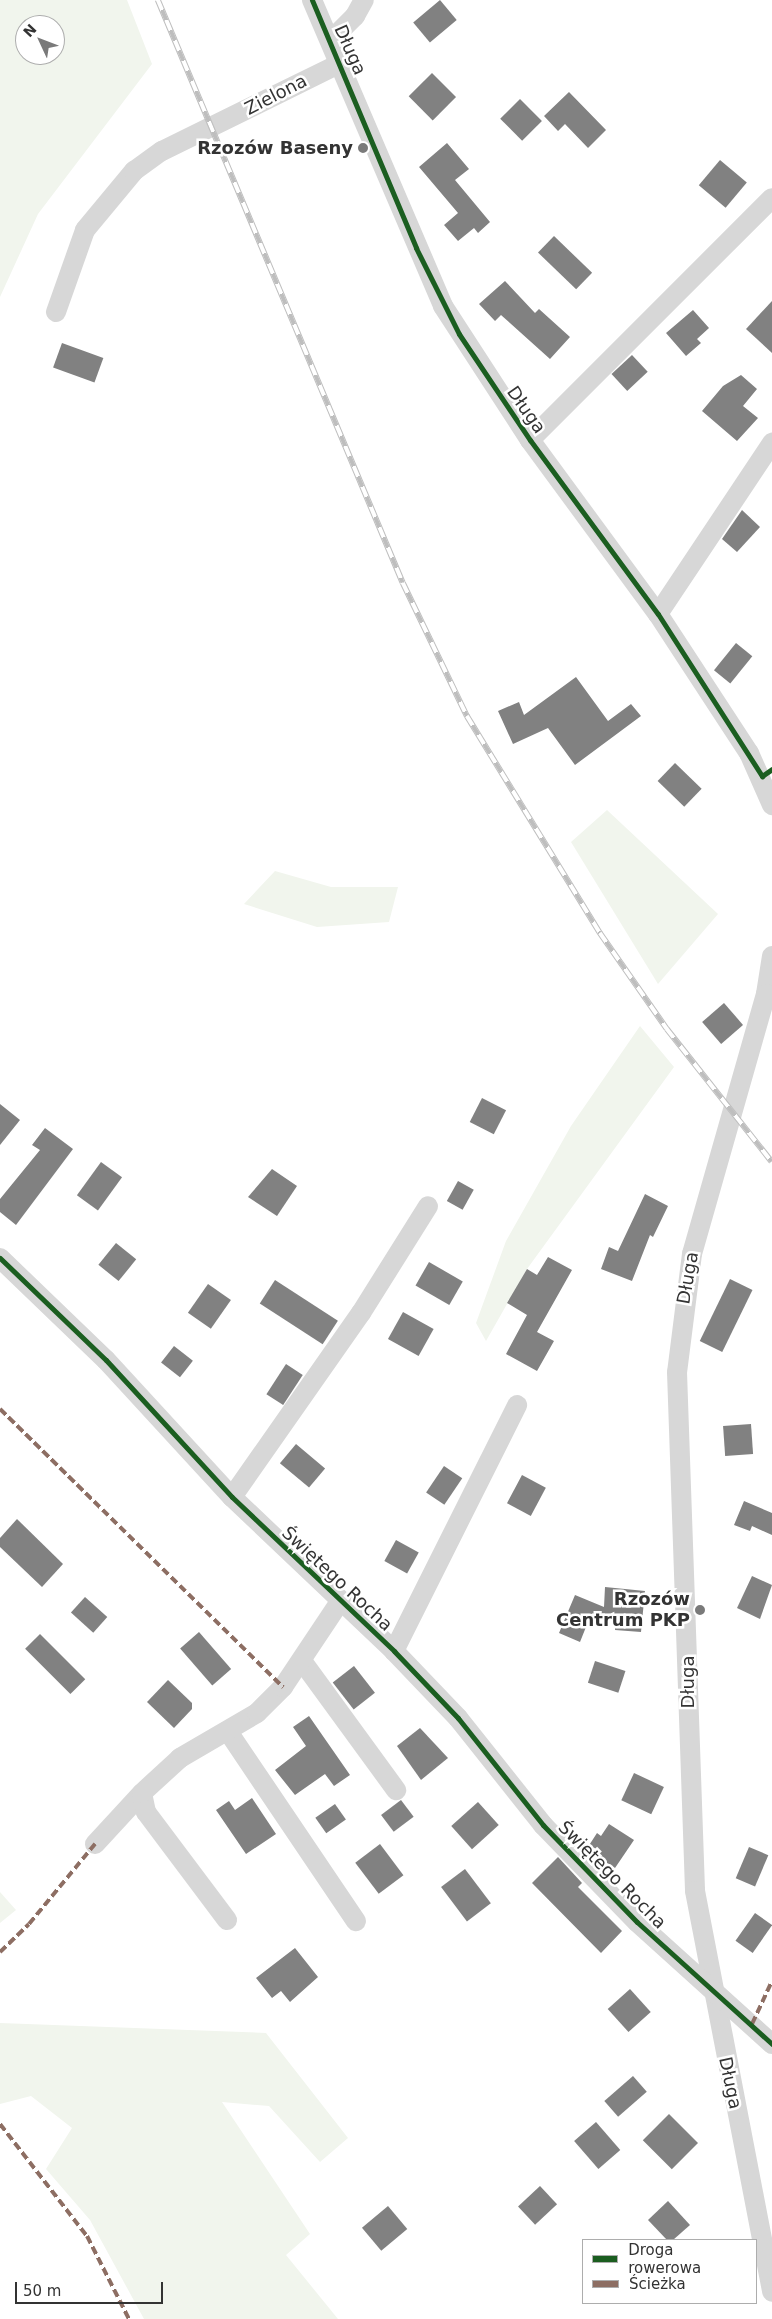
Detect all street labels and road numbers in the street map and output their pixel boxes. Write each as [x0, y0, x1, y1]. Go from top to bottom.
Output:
street label: Długa [329, 21, 371, 79]
street label: Zielona [241, 70, 311, 120]
street label: Długa [502, 382, 550, 438]
street label: Długa [673, 1250, 703, 1306]
street label: Świętego Rocha [277, 1522, 397, 1636]
street label: Długa [677, 1656, 699, 1708]
street label: Świętego Rocha [554, 1817, 670, 1933]
street label: Długa [714, 2055, 746, 2111]

